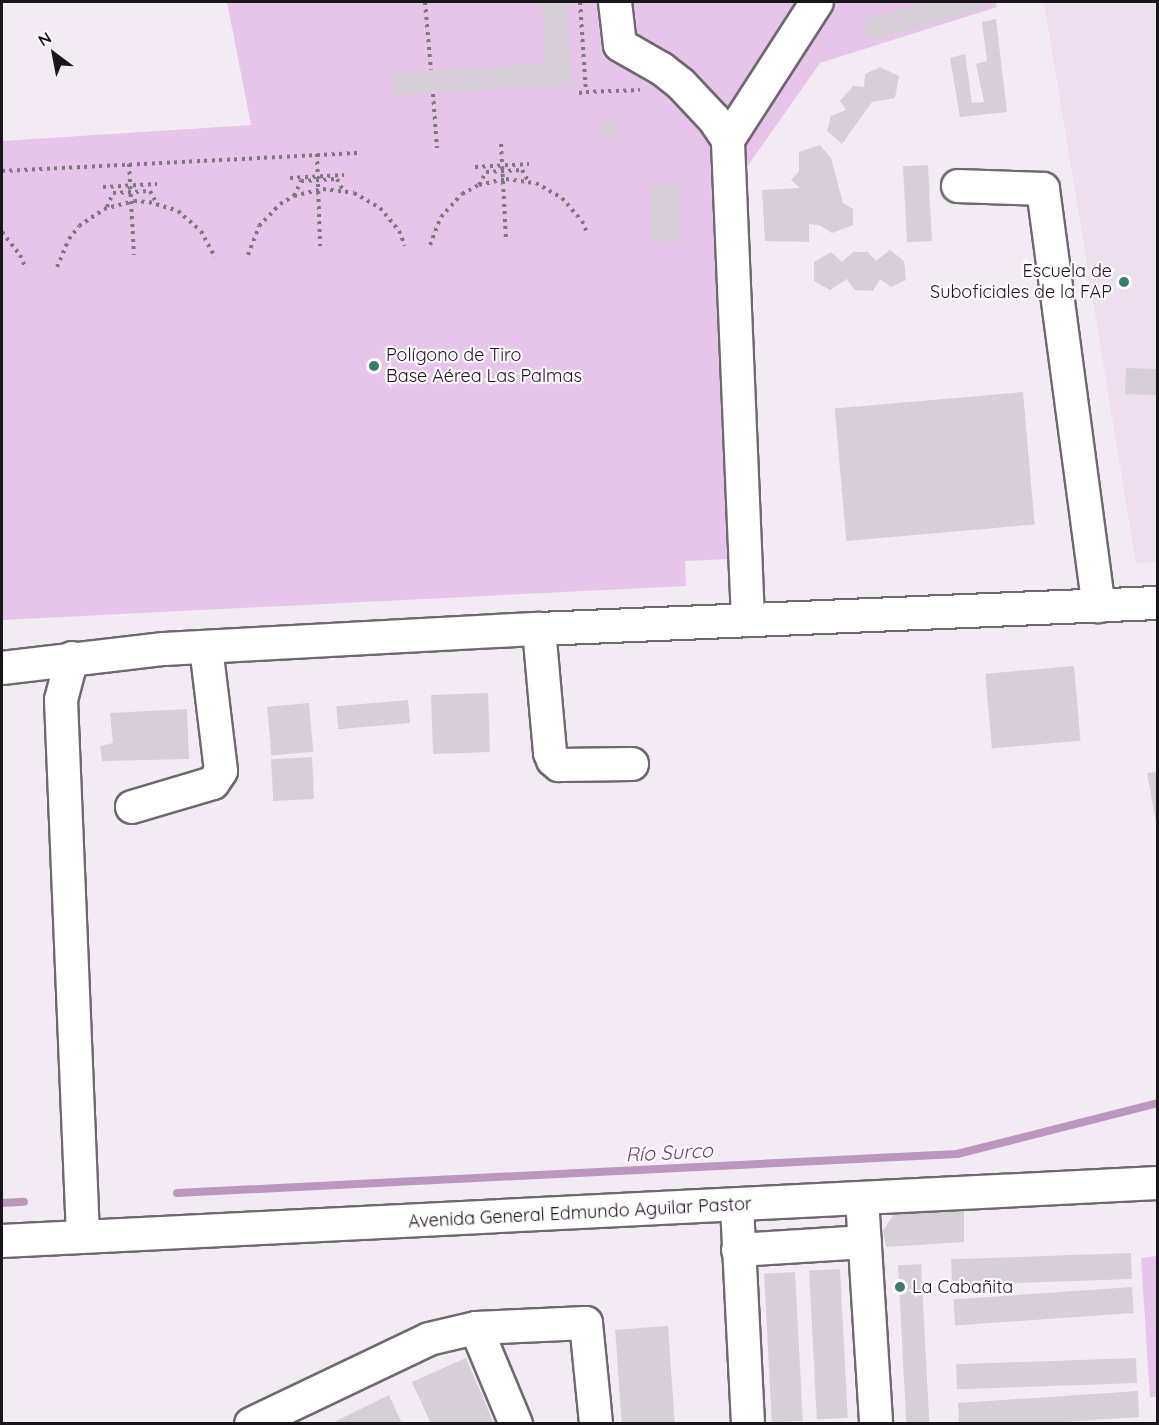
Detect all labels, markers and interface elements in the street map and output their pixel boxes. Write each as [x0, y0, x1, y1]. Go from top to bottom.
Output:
north arrow [24, 24, 84, 84]
text: N [34, 27, 55, 50]
place label: Escuela de Suboficiales de la FAP [930, 261, 1112, 304]
marker: Escuela de Suboficiales de la FAP [1117, 275, 1131, 289]
place label: Polígono de Tiro Base Aérea Las Palmas [386, 345, 582, 388]
marker: Polígono de Tiro Base Aérea Las Palmas [367, 359, 381, 373]
water label: Río Surco [625, 1138, 713, 1166]
street label: Avenida General Edmundo Aguilar Pastor [408, 1193, 752, 1233]
place label: La Cabañita [912, 1276, 1013, 1298]
marker: La Cabañita [893, 1280, 907, 1294]

